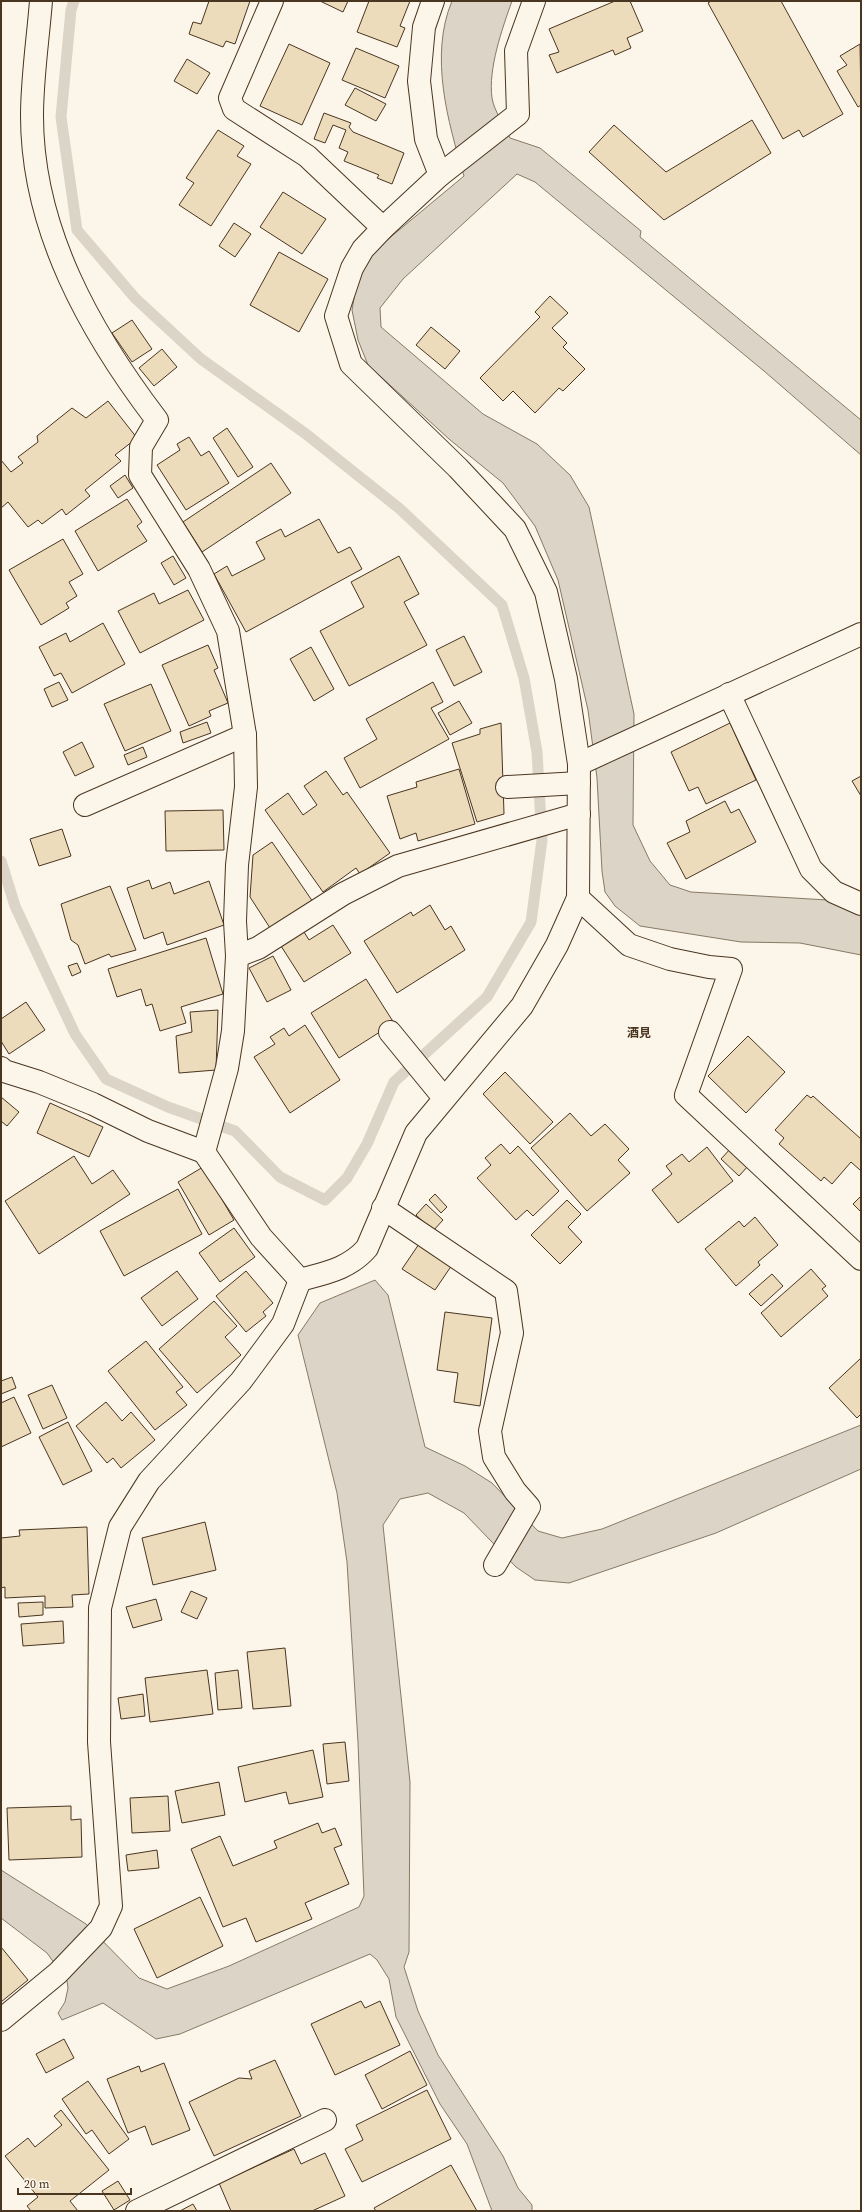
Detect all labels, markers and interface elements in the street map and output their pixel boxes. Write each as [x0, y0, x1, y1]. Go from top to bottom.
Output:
district label: 酒見 [627, 1025, 651, 1041]
scale bar [18, 2170, 131, 2196]
text: 20 m [24, 2176, 50, 2192]

